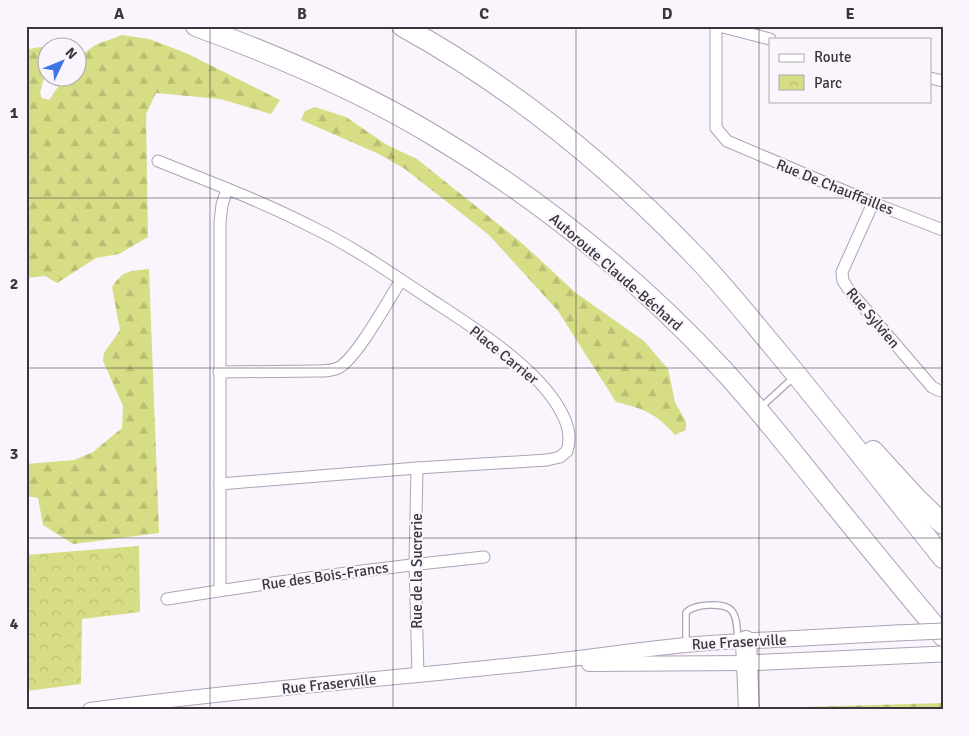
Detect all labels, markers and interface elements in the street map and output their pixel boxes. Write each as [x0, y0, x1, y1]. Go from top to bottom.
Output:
text: A [114, 4, 125, 24]
text: B [297, 4, 307, 24]
text: C [479, 4, 489, 24]
text: D [662, 4, 673, 24]
text: E [845, 4, 855, 24]
north arrow [38, 38, 88, 88]
legend [769, 38, 932, 102]
text: N [62, 44, 81, 63]
text: Route [814, 48, 851, 66]
text: Parc [814, 74, 842, 92]
text: 1 [10, 103, 19, 123]
street label: Rue De Chauffailles [774, 155, 897, 219]
street label: Autoroute Claude-Béchard [546, 209, 686, 335]
text: 2 [10, 274, 18, 294]
street label: Rue Sylvien [843, 284, 903, 352]
street label: Place Carrier [466, 322, 542, 388]
text: 3 [10, 444, 18, 464]
street label: Rue de la Sucrerie [408, 513, 426, 629]
street label: Rue des Bois-Francs [260, 558, 390, 594]
text: 4 [10, 614, 19, 634]
street label: Rue Fraserville [691, 631, 787, 653]
street label: Rue Fraserville [281, 670, 377, 698]

